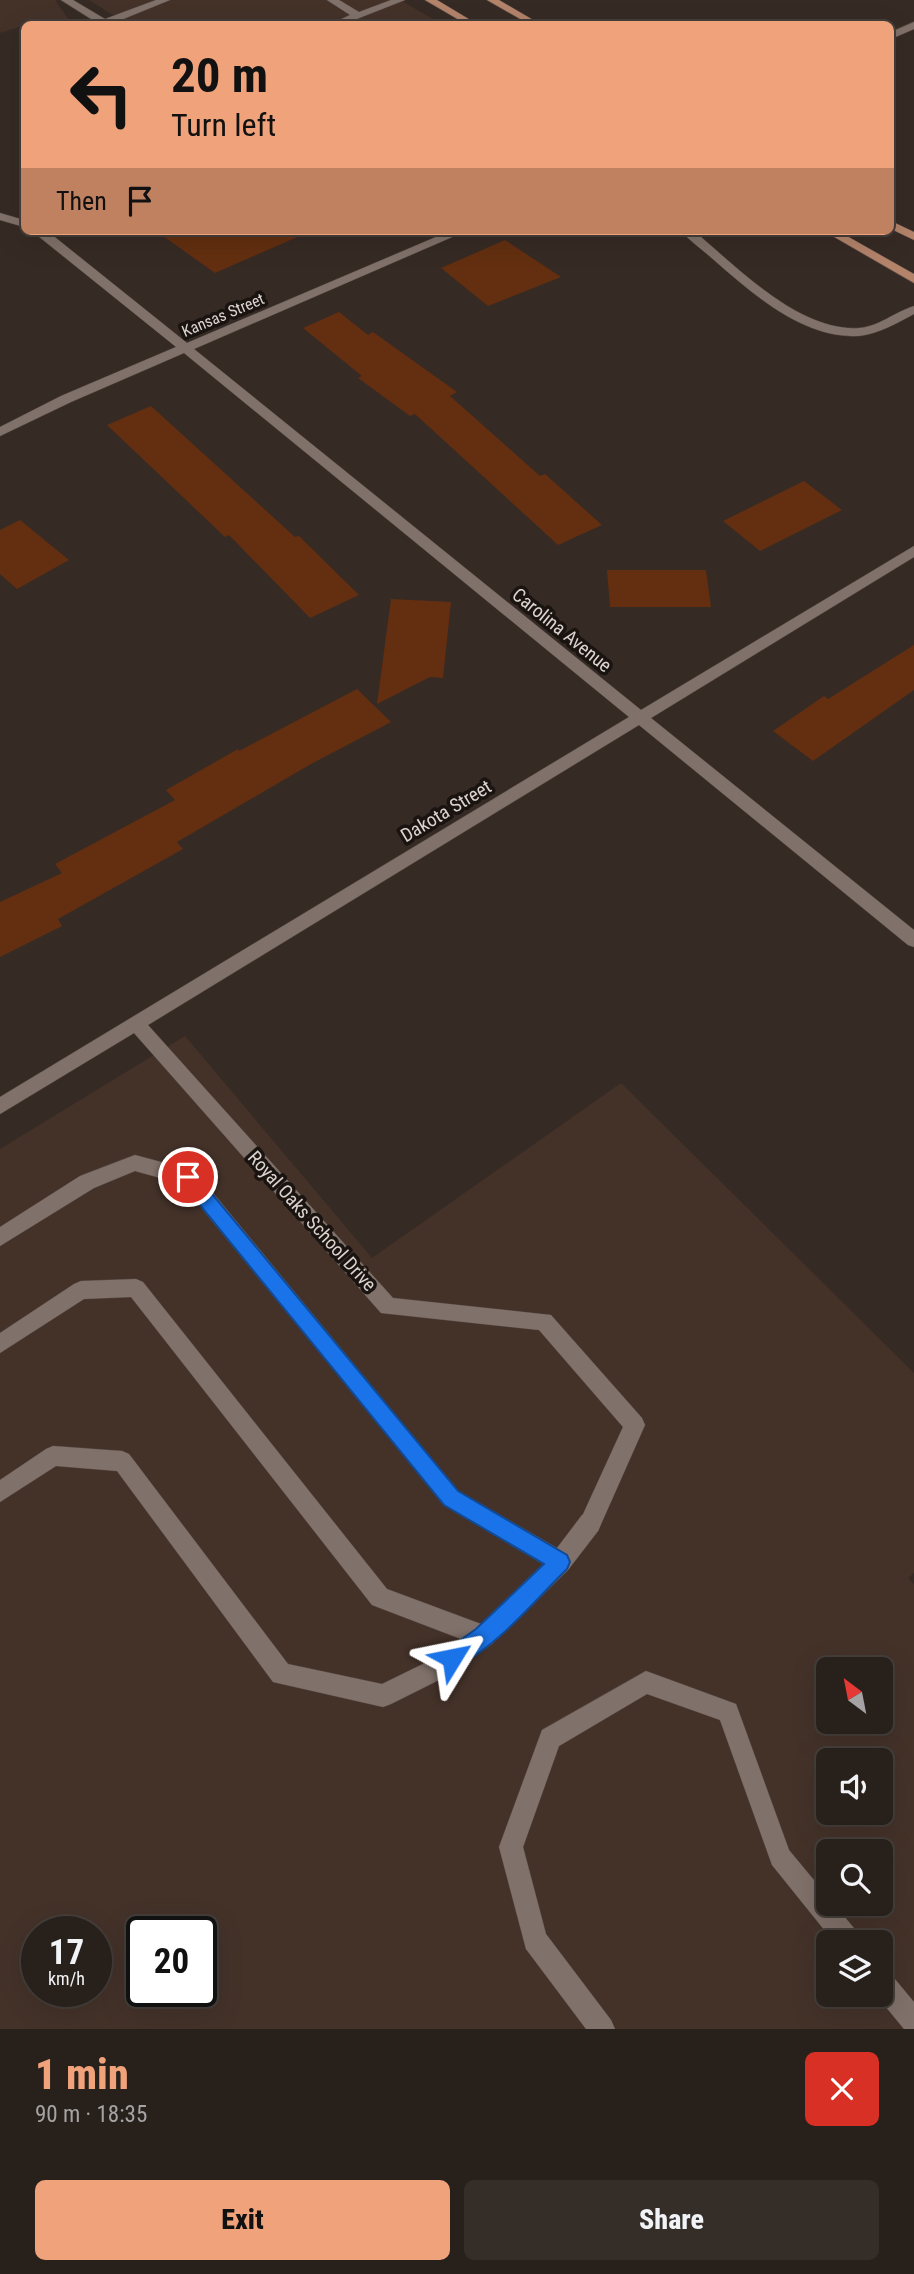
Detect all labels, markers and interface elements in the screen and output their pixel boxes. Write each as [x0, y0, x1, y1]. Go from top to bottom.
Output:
text: 20 m [171, 47, 268, 104]
icon: left [56, 49, 147, 140]
text: Turn left [171, 106, 276, 144]
icon: arrive [121, 182, 159, 220]
text: Then [56, 186, 107, 216]
street label: Kansas Street [179, 289, 267, 341]
street label: Carolina Avenue [508, 583, 616, 677]
street label: Dakota Street [397, 775, 495, 847]
street label: Royal Oaks School Drive [243, 1146, 381, 1296]
pin [158, 1147, 218, 1207]
icon: arrive [169, 1158, 207, 1196]
position arrow [415, 1621, 489, 1695]
north arrow [816, 1657, 892, 1734]
map controls [816, 1657, 893, 2007]
button: sound [816, 1748, 893, 1825]
button: search [816, 1839, 893, 1916]
speed limit sign: 20 [126, 1916, 217, 2007]
button: layers [816, 1930, 893, 2007]
text: 17 [49, 1932, 84, 1973]
text: km/h [48, 1968, 85, 1989]
text: 1 min [35, 2050, 129, 2099]
button: close [805, 2052, 879, 2126]
text: 90 m · 18:35 [35, 2101, 147, 2128]
button: Exit [35, 2180, 450, 2260]
button: Share [464, 2180, 879, 2260]

